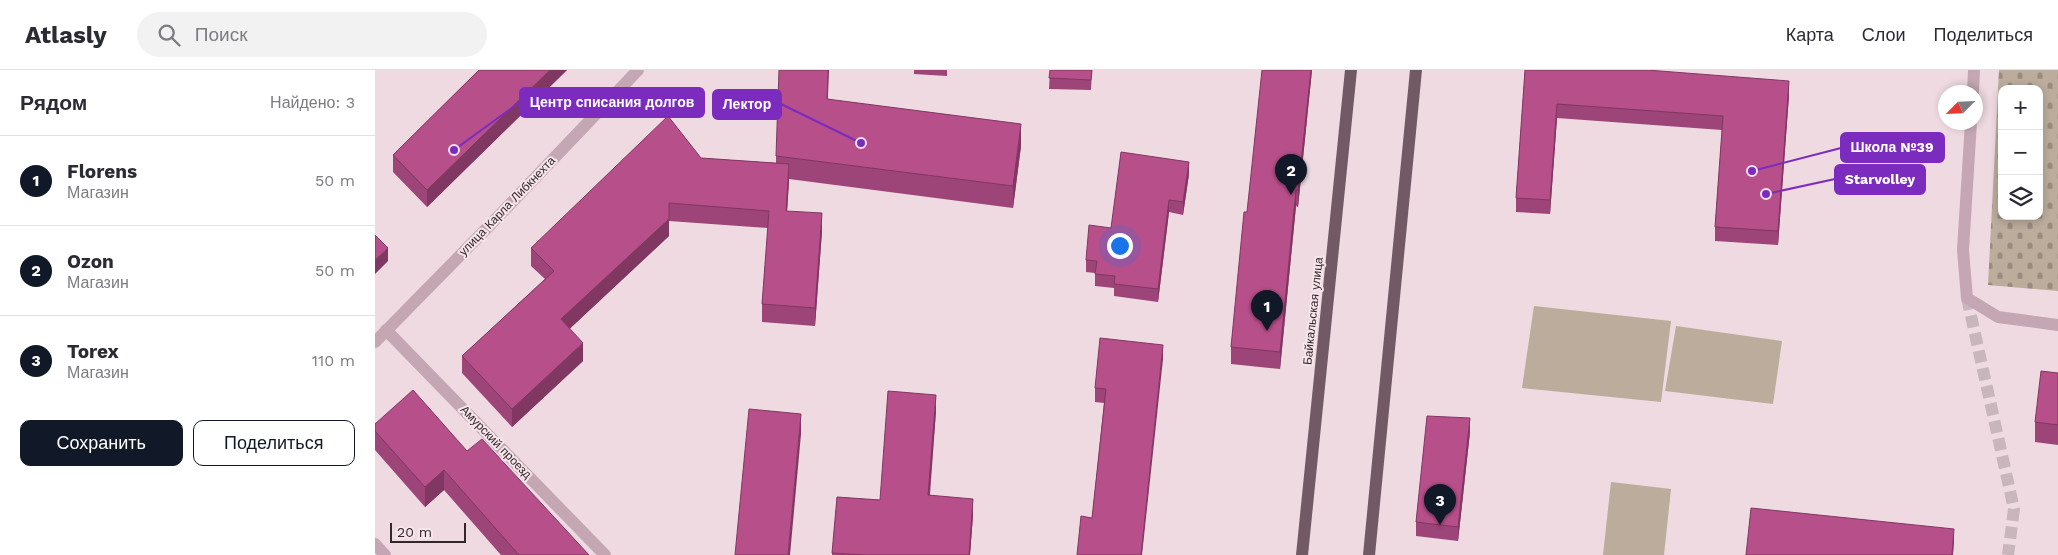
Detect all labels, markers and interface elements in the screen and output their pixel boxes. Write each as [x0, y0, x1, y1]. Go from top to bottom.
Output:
search box [137, 12, 487, 57]
text: Atlasly [25, 21, 107, 49]
icon: search [155, 21, 183, 49]
text: Поиск [195, 23, 247, 46]
text: Карта [1786, 24, 1834, 45]
text: Слои [1862, 24, 1906, 45]
text: Поделиться [1934, 24, 2033, 45]
north arrow [1938, 85, 1983, 130]
map controls [1998, 85, 2043, 220]
button: + [1998, 85, 2043, 130]
callout: Центр списания долгов [520, 88, 704, 117]
text: Рядом [20, 90, 87, 115]
callout: Лектор [713, 90, 781, 119]
text: Найдено: 3 [270, 93, 355, 112]
text: Центр списания долгов [530, 94, 695, 110]
text: Лектор [723, 96, 771, 112]
button: − [1998, 130, 2043, 175]
callout: Школа №39 [1841, 133, 1944, 162]
text: Школа №39 [1851, 139, 1934, 155]
street label: улица Карла Либкнехта [456, 153, 558, 258]
pin: 2 [1275, 154, 1307, 195]
text: Florens [67, 160, 137, 183]
callout: Starvolley [1835, 165, 1925, 194]
text: 1 [33, 171, 39, 190]
text: 50 m [315, 171, 355, 190]
text: Starvolley [1845, 171, 1915, 187]
button: layers [1998, 175, 2043, 220]
text: Магазин [67, 183, 129, 202]
your location [1107, 233, 1133, 259]
text: Ozon [67, 250, 114, 273]
street label: Байкальская улица [1300, 256, 1326, 366]
text: 2 [31, 261, 41, 280]
text: 50 m [315, 261, 355, 280]
text: Магазин [67, 273, 129, 292]
pin: 1 [1251, 290, 1283, 331]
text: Torex [67, 340, 119, 363]
text: 3 [31, 351, 41, 370]
text: 110 m [312, 351, 355, 370]
text: Магазин [67, 363, 129, 382]
street label: Амурский проезд [458, 403, 534, 481]
button: Сохранить [20, 420, 183, 466]
button: Поделиться [193, 420, 355, 466]
pin: 3 [1424, 484, 1456, 525]
scale bar [390, 520, 466, 543]
text: 20 m [397, 524, 432, 540]

